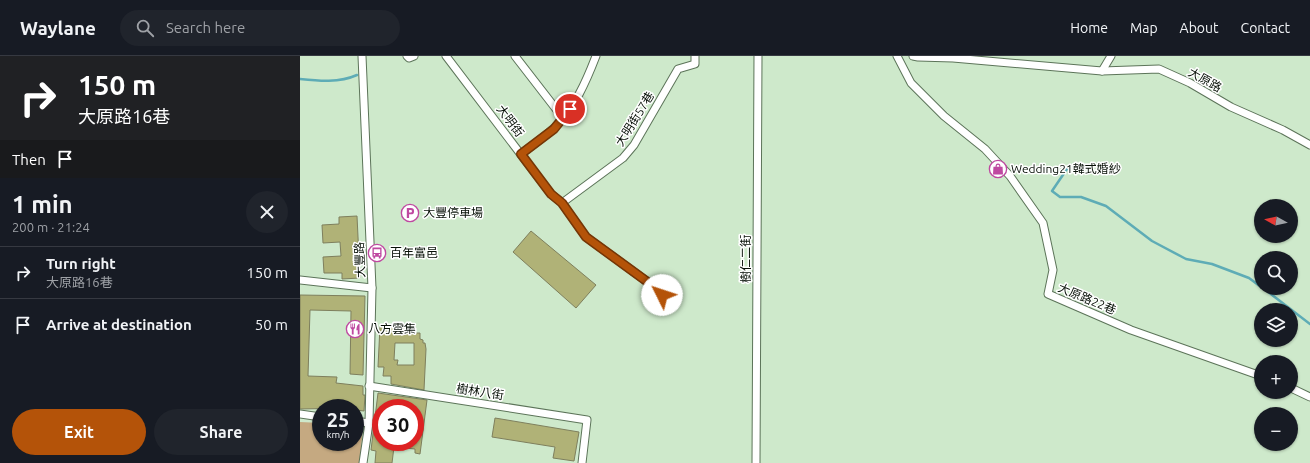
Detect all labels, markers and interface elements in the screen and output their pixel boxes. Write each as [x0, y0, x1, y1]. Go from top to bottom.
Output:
search box [120, 10, 400, 46]
text: Waylane [20, 17, 96, 39]
icon: search [134, 17, 156, 39]
text: Search here [166, 19, 245, 36]
text: Home [1070, 20, 1108, 36]
text: Map [1130, 20, 1158, 36]
text: About [1180, 20, 1219, 36]
text: Contact [1241, 20, 1290, 36]
street label: 大原路 [1186, 65, 1224, 94]
text: 150 m [78, 69, 156, 100]
icon: right [12, 72, 64, 124]
street label: 大明街57巷 [613, 89, 656, 148]
pin [553, 92, 587, 126]
icon: arrive [559, 98, 581, 120]
street label: 大明街 [494, 102, 526, 139]
text: 大原路16巷 [78, 106, 170, 126]
icon: arrive [54, 148, 76, 170]
text: Then [12, 151, 46, 168]
shop icon: Wedding21韓式婚紗 [988, 159, 1008, 179]
place label: Wedding21韓式婚紗 [1011, 162, 1121, 175]
text: 1 min [12, 191, 73, 218]
button: close [246, 191, 288, 233]
north arrow [1254, 199, 1298, 243]
map controls [1254, 199, 1298, 451]
parking icon: 大豐停車場 [400, 203, 420, 223]
place label: 大豐停車場 [423, 206, 483, 219]
text: 200 m · 21:24 [12, 220, 90, 234]
street label: 樹仁二街 [739, 235, 752, 283]
street label: 大豐路 [352, 242, 367, 278]
bus stop icon: 百年富邑 [367, 243, 387, 263]
place label: 百年富邑 [390, 246, 438, 259]
button: search [1254, 251, 1298, 295]
text: Turn right [46, 255, 116, 272]
icon: right [12, 262, 34, 284]
text: 150 m [246, 264, 288, 281]
position arrow [641, 274, 683, 316]
text: 大原路16巷 [46, 275, 113, 289]
street label: 大原路22巷 [1056, 281, 1118, 317]
button: layers [1254, 303, 1298, 347]
icon: arrive [12, 314, 34, 336]
text: Arrive at destination [46, 316, 192, 333]
text: 50 m [255, 316, 288, 333]
restaurant icon: 八方雲集 [345, 319, 365, 339]
place label: 八方雲集 [368, 322, 416, 335]
button: + [1254, 355, 1298, 399]
street label: 樹林八街 [455, 381, 505, 402]
speed limit sign: 30 [372, 399, 424, 451]
button: − [1254, 407, 1298, 451]
text: 25 [327, 408, 349, 431]
button: Exit [12, 409, 146, 455]
button: Share [154, 409, 288, 455]
text: km/h [326, 429, 350, 440]

